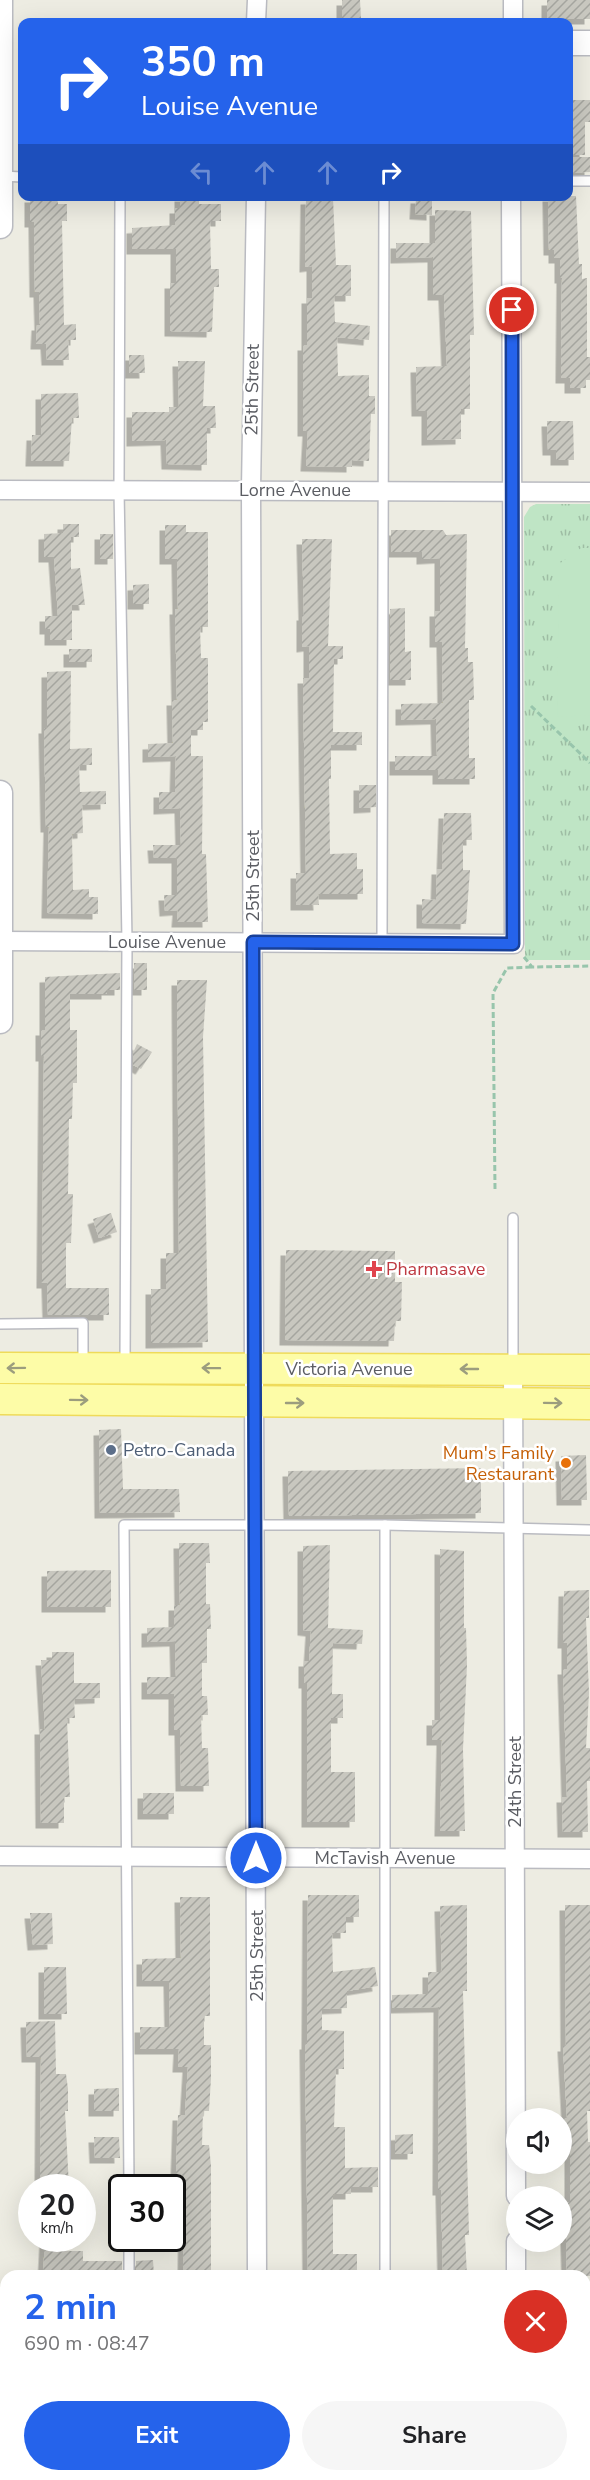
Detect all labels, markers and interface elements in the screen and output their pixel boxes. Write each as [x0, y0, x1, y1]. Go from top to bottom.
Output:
text: 350 m [141, 34, 265, 91]
icon: right [42, 42, 120, 120]
text: Louise Avenue [141, 88, 318, 125]
icon: left [185, 156, 218, 189]
icon: ahead [248, 156, 281, 189]
icon: ahead [311, 156, 344, 189]
icon: right [374, 156, 407, 189]
pin [486, 284, 537, 335]
icon: arrive [495, 293, 528, 326]
street label: 25th Street [239, 343, 265, 436]
street label: Lorne Avenue [239, 478, 351, 502]
street label: 25th Street [241, 829, 265, 922]
street label: Louise Avenue [108, 930, 226, 954]
place label: Pharmasave [386, 1257, 485, 1281]
marker: Pharmasave [367, 1262, 381, 1276]
street label: Victoria Avenue [284, 1357, 413, 1381]
one-way arrow [6, 1362, 26, 1373]
one-way arrow [201, 1362, 221, 1374]
one-way arrow [459, 1363, 479, 1375]
one-way arrow [69, 1394, 89, 1406]
one-way arrow [285, 1397, 305, 1409]
one-way arrow [543, 1398, 563, 1409]
place label: Petro-Canada [123, 1438, 235, 1462]
place label: Mum's Family Restaurant [443, 1441, 555, 1486]
marker: Petro-Canada [104, 1443, 118, 1457]
marker: Mum's Family Restaurant [559, 1456, 573, 1470]
street label: 24th Street [503, 1735, 527, 1828]
position arrow [224, 1826, 288, 1890]
street label: McTavish Avenue [315, 1846, 455, 1870]
street label: 25th Street [245, 1909, 269, 2002]
map controls [506, 2108, 572, 2252]
button: sound [506, 2108, 572, 2174]
speed limit sign: 30 [108, 2174, 186, 2252]
text: 20 [39, 2185, 75, 2226]
button: layers [506, 2186, 572, 2252]
text: km/h [40, 2218, 74, 2238]
text: 2 min [24, 2283, 117, 2332]
button: close [504, 2290, 567, 2353]
text: 690 m · 08:47 [24, 2330, 150, 2357]
button: Exit [24, 2401, 290, 2470]
button: Share [302, 2401, 567, 2470]

